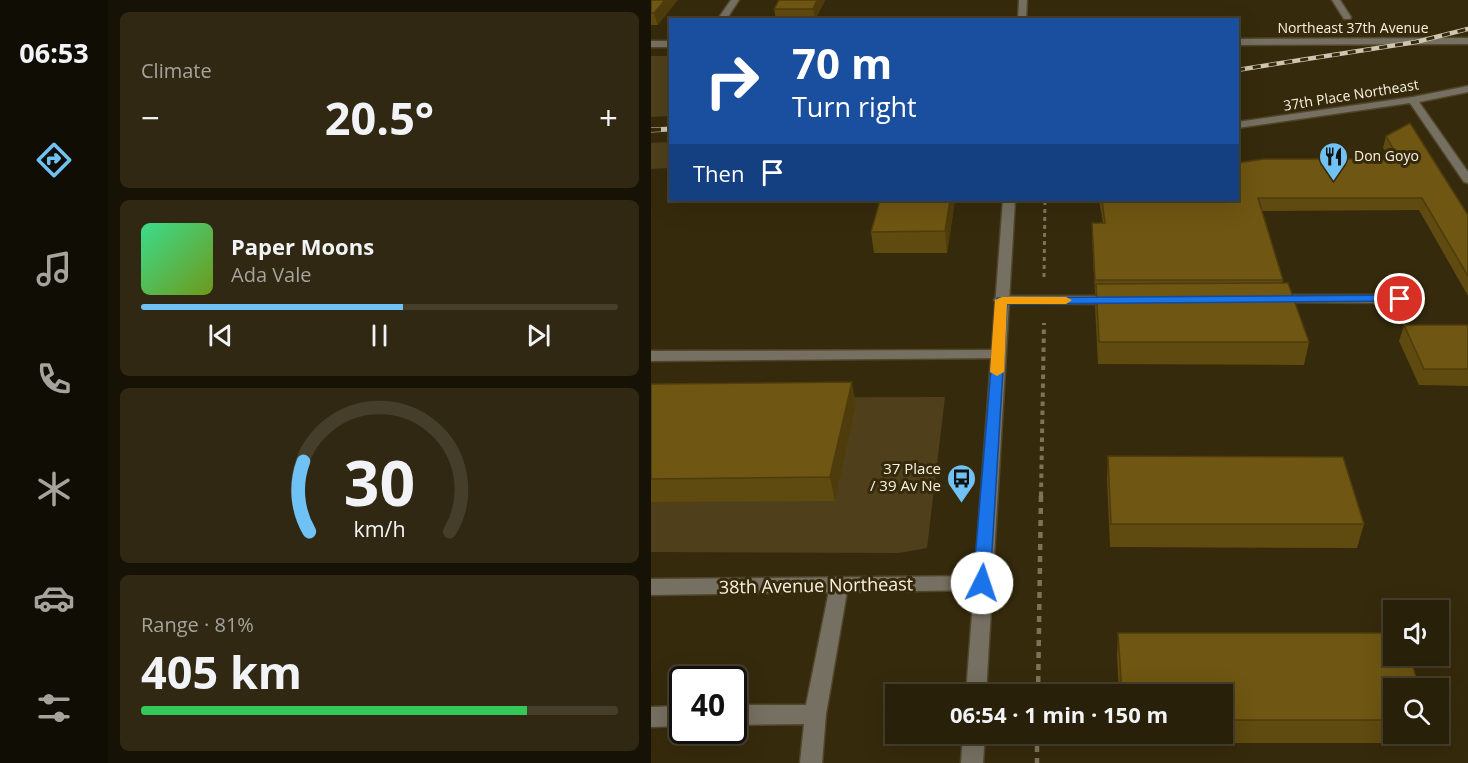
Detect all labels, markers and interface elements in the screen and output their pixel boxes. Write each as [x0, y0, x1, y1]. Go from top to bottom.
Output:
street label: Northeast 37th Avenue [1277, 18, 1429, 37]
text: 06:53 [19, 34, 89, 71]
text: 70 m [792, 34, 892, 91]
icon: right [693, 42, 771, 120]
text: Climate [141, 57, 212, 84]
street label: 37th Place Northeast [1282, 74, 1420, 115]
text: 20.5° [325, 87, 434, 148]
text: Turn right [792, 88, 917, 125]
text: − [141, 95, 160, 140]
text: + [599, 95, 618, 140]
icon: directions [33, 139, 75, 181]
restaurant icon: Don Goyo [1317, 140, 1349, 182]
place label: Don Goyo [1354, 146, 1419, 165]
icon: arrive [756, 156, 789, 189]
text: Then [693, 158, 744, 188]
text: Paper Moons [231, 231, 374, 261]
icon: music [33, 248, 75, 290]
text: Ada Vale [231, 261, 312, 288]
pin [1374, 273, 1425, 324]
icon: arrive [1383, 282, 1416, 315]
icon: previous [204, 319, 237, 352]
icon: pause [363, 319, 396, 352]
icon: next [522, 319, 555, 352]
icon: phone [33, 358, 75, 400]
text: 30 [344, 440, 415, 525]
place label: 37 Place / 39 Av Ne [870, 458, 941, 495]
bus stop icon: 37 Place / 39 Av Ne [946, 462, 978, 504]
icon: climate [33, 468, 75, 510]
text: km/h [353, 515, 406, 544]
position arrow [950, 551, 1014, 615]
street label: 38th Avenue Northeast [719, 571, 913, 599]
icon: car [33, 577, 75, 619]
map controls [1383, 600, 1449, 744]
button: sound [1383, 600, 1449, 666]
text: Range · 81% [141, 611, 254, 638]
text: 405 km [141, 641, 302, 702]
speed limit sign: 40 [669, 666, 747, 744]
button: search [1383, 678, 1449, 744]
icon: filters [33, 687, 75, 729]
text: 06:54 · 1 min · 150 m [950, 699, 1168, 729]

